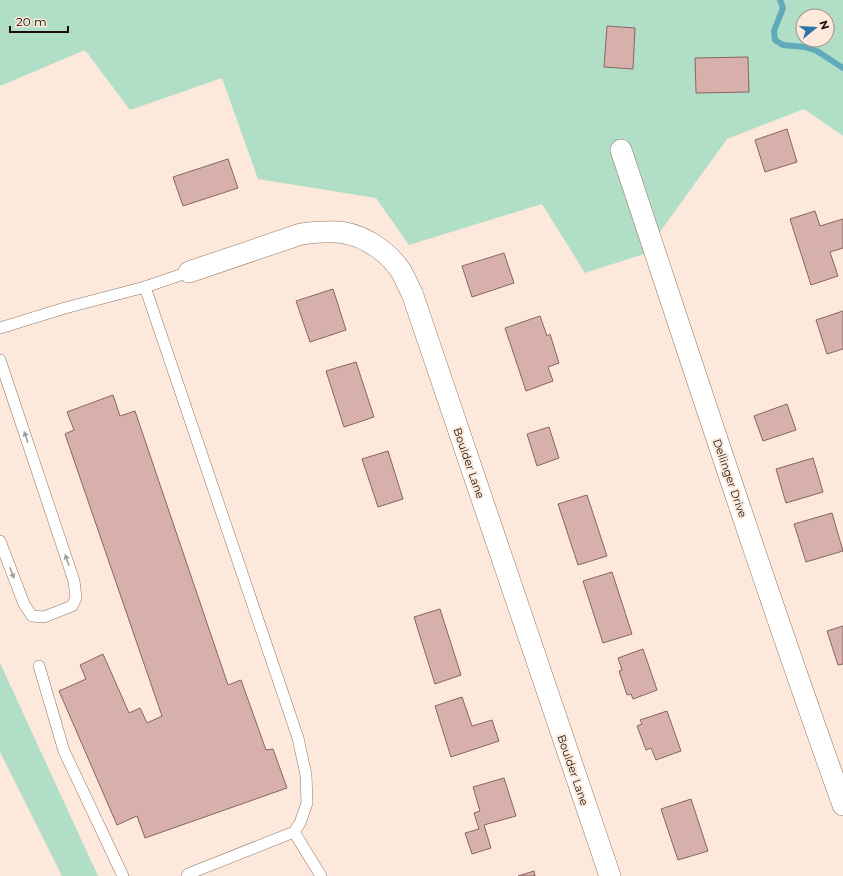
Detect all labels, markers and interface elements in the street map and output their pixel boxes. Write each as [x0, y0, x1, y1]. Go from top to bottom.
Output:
scale bar [10, 8, 68, 34]
north arrow [795, 8, 835, 48]
text: 20 m [16, 14, 47, 29]
text: N [816, 19, 833, 31]
street label: Boulder Lane [450, 426, 488, 501]
one-way arrow [23, 431, 29, 443]
street label: Dellinger Drive [710, 437, 750, 520]
one-way arrow [64, 554, 70, 566]
one-way arrow [9, 567, 15, 579]
street label: Boulder Lane [554, 733, 592, 808]

